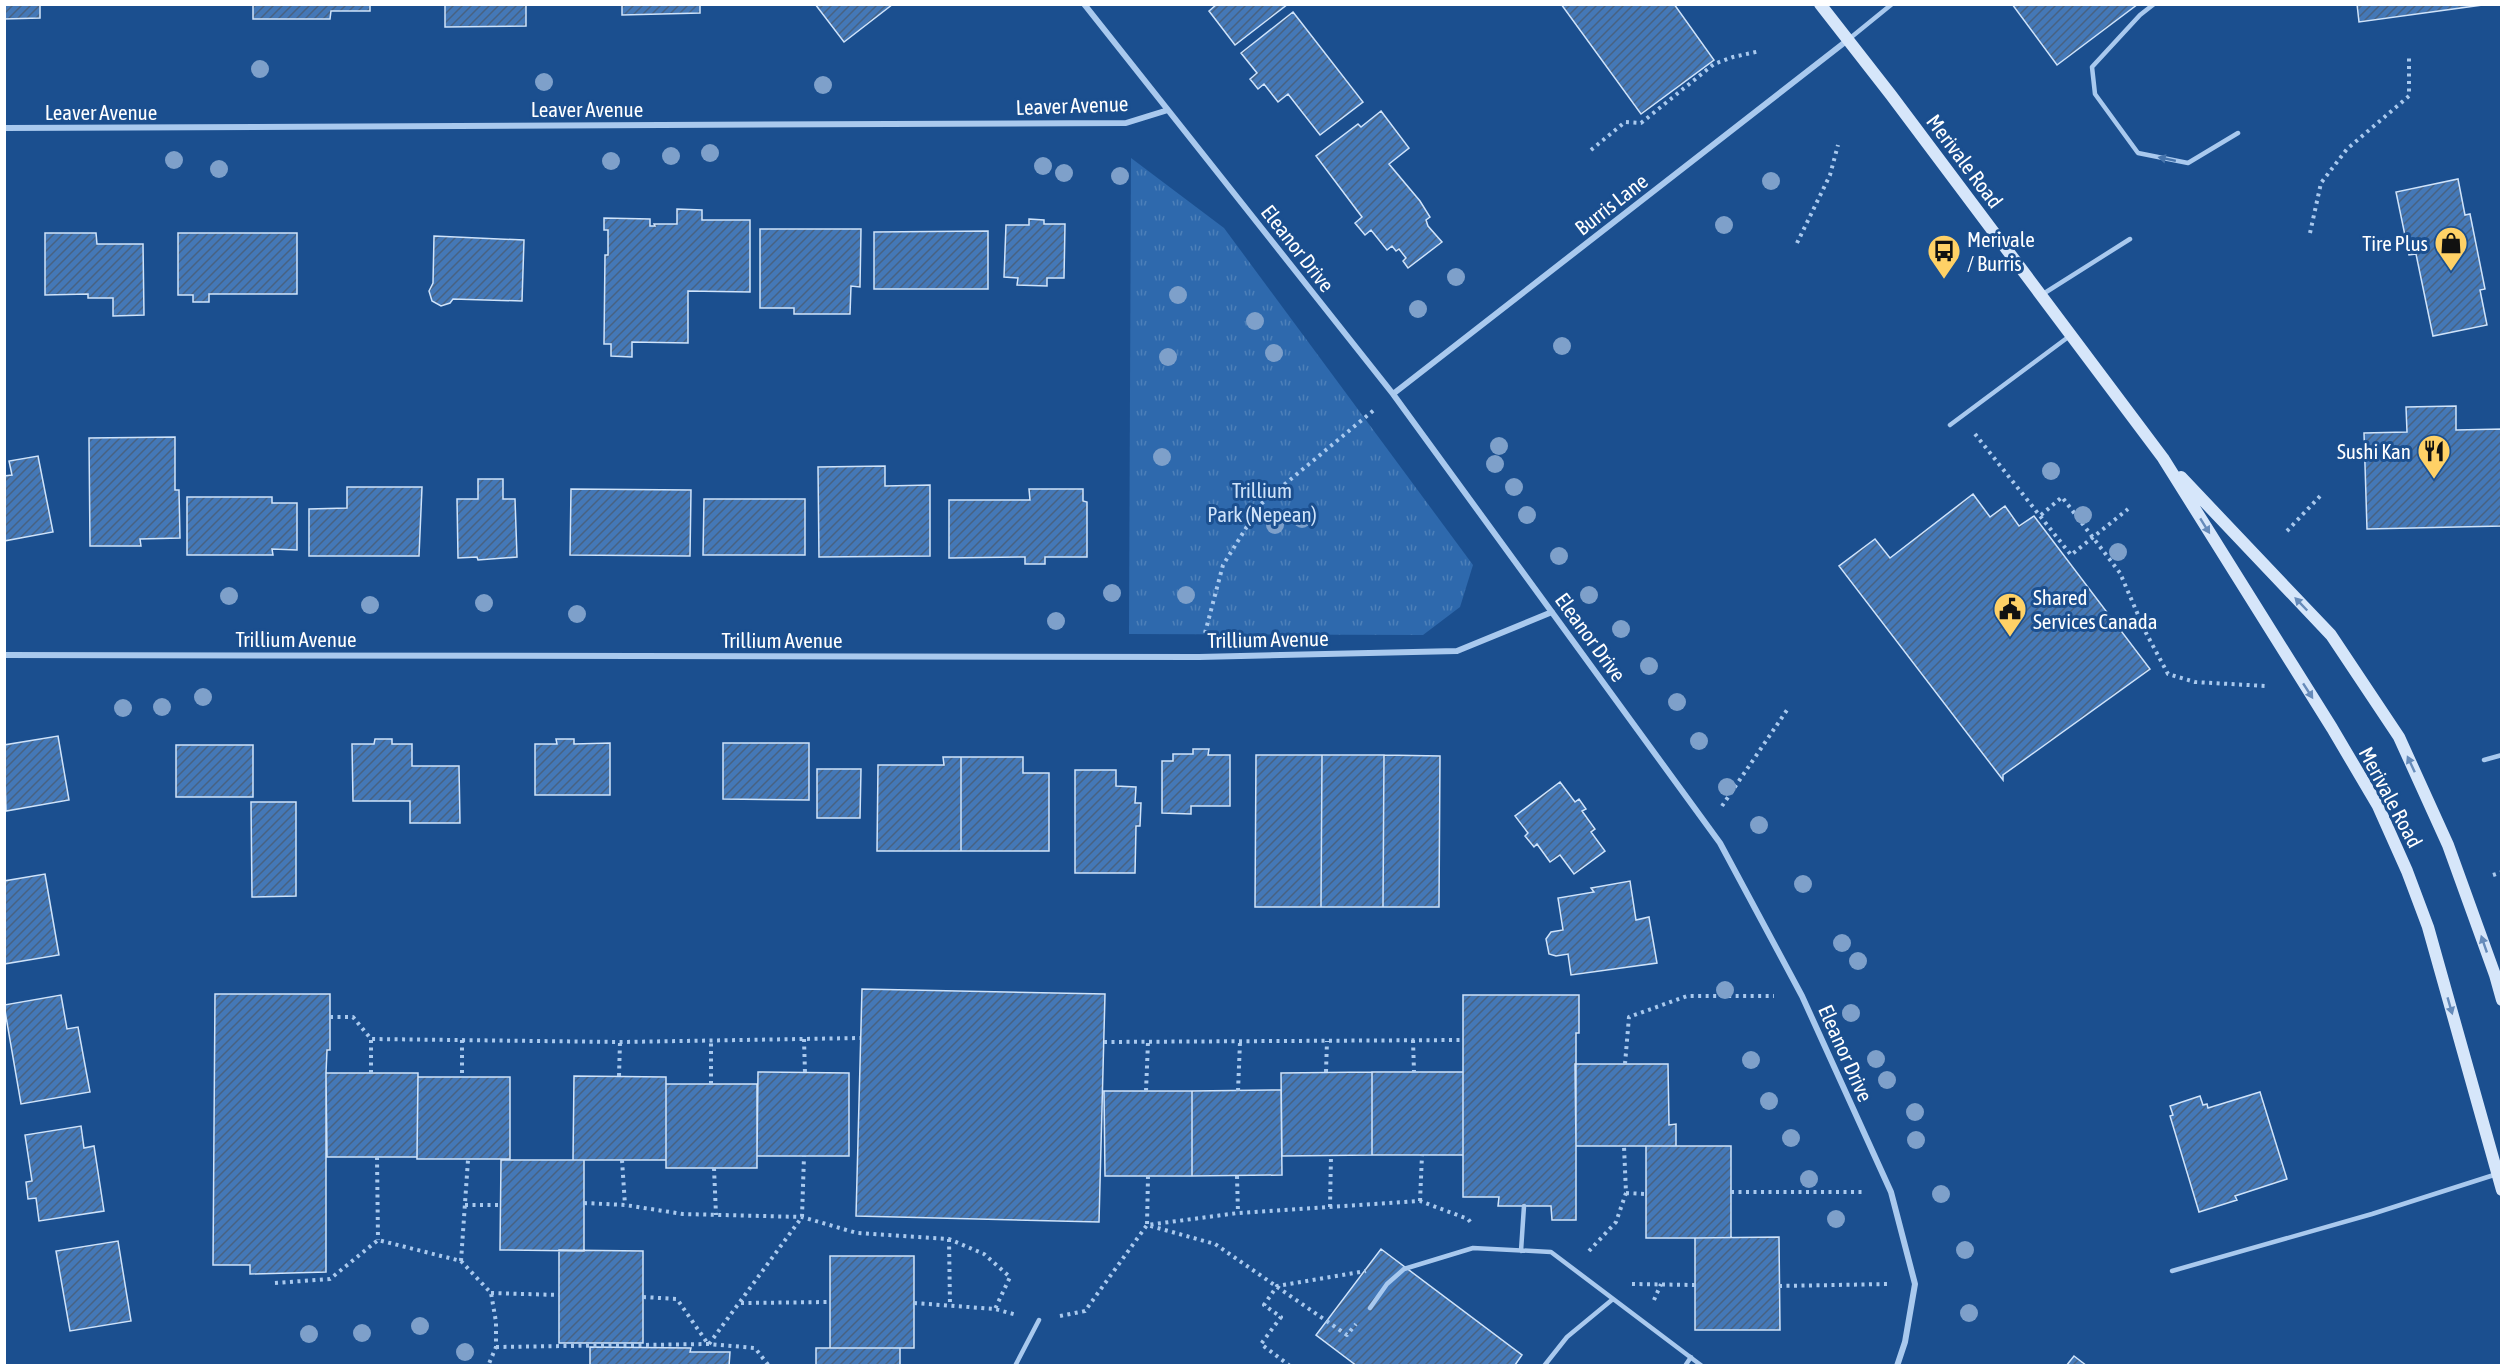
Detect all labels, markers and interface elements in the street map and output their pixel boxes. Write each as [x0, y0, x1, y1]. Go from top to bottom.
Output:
street label: Leaver Avenue [1015, 91, 1129, 119]
street label: Leaver Avenue [531, 97, 643, 121]
street label: Leaver Avenue [45, 100, 157, 124]
street label: Merivale Road [1922, 110, 2008, 212]
one-way arrow [2158, 154, 2177, 163]
street label: Burris Lane [1570, 168, 1652, 240]
street label: Eleanor Drive [1257, 200, 1339, 296]
shop icon: Tire Plus [2433, 225, 2469, 272]
place label: Merivale / Burris [1967, 227, 2035, 275]
place label: Tire Plus [2362, 231, 2428, 255]
bus stop icon: Merivale / Burris [1926, 233, 1962, 280]
restaurant icon: Sushi Kan [2416, 433, 2452, 480]
place label: Sushi Kan [2337, 439, 2411, 463]
park label: Trillium Park (Nepean) [1207, 478, 1317, 526]
one-way arrow [2199, 518, 2210, 534]
place label: Shared Services Canada [2033, 585, 2158, 633]
street label: Eleanor Drive [1551, 588, 1631, 686]
public building icon: Shared Services Canada [1992, 591, 2028, 638]
one-way arrow [2295, 597, 2309, 611]
street label: Trillium Avenue [1207, 626, 1329, 652]
street label: Trillium Avenue [235, 627, 357, 651]
street label: Trillium Avenue [721, 628, 843, 652]
one-way arrow [2302, 683, 2313, 700]
street label: Merivale Road [2354, 742, 2428, 852]
one-way arrow [2407, 755, 2416, 772]
one-way arrow [2479, 935, 2488, 953]
one-way arrow [2446, 997, 2456, 1015]
street label: Eleanor Drive [1814, 1001, 1878, 1105]

